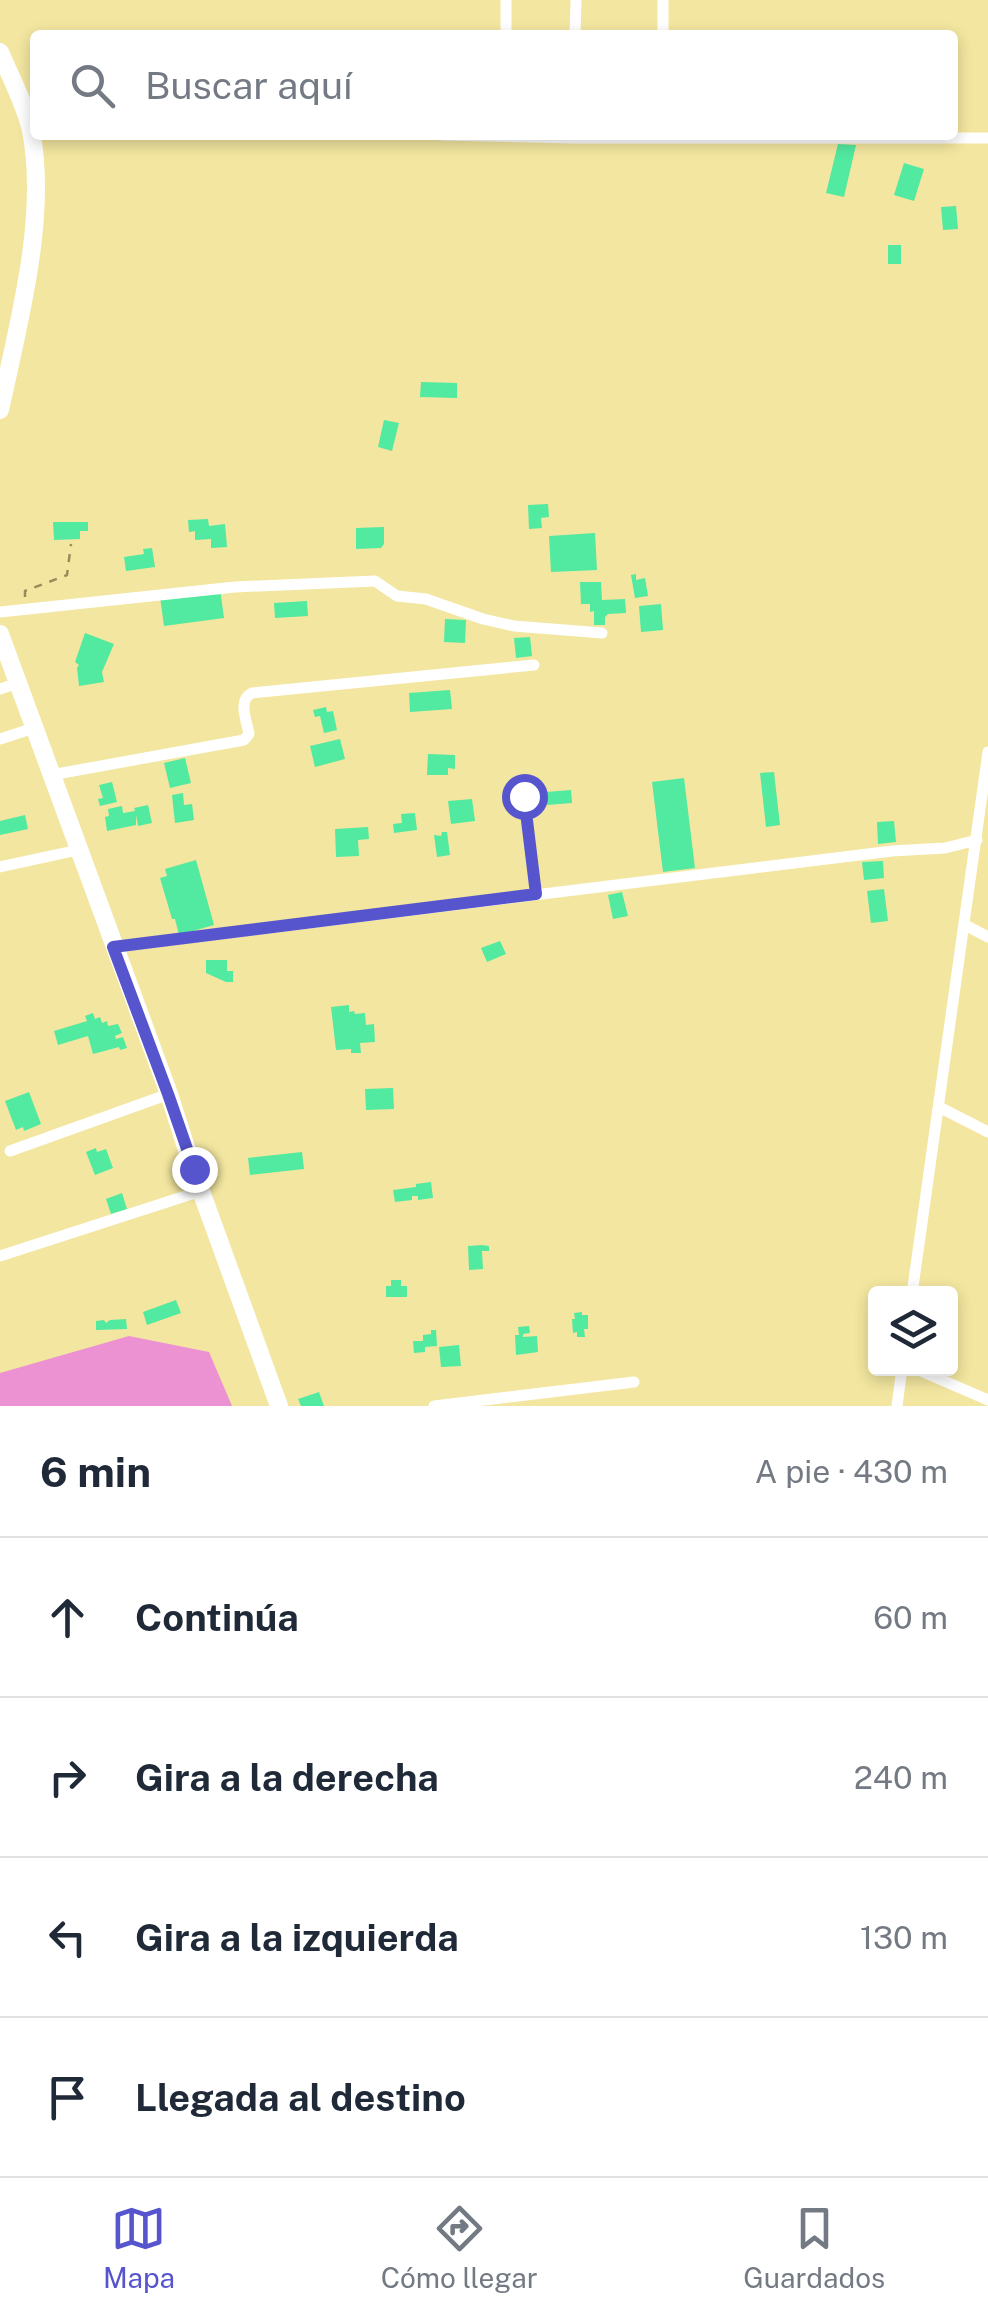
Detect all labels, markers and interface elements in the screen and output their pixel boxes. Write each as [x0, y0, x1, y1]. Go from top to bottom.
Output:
search box [30, 30, 958, 140]
icon: search [65, 58, 120, 113]
text: Buscar aquí [145, 63, 352, 108]
route start [502, 774, 548, 820]
route end [172, 1147, 218, 1193]
map controls [868, 1286, 958, 1376]
button: layers [868, 1286, 958, 1376]
text: 6 min [40, 1447, 151, 1496]
text: A pie · 430 m [755, 1453, 948, 1490]
icon: ahead [40, 1590, 95, 1645]
text: Continúa [135, 1595, 299, 1640]
text: 60 m [873, 1599, 948, 1636]
icon: right [40, 1750, 95, 1805]
text: Gira a la derecha [135, 1755, 439, 1800]
text: 240 m [854, 1759, 948, 1796]
icon: left [40, 1910, 95, 1965]
text: Gira a la izquierda [135, 1915, 459, 1960]
text: 130 m [860, 1919, 948, 1956]
icon: arrive [40, 2070, 95, 2125]
text: Llegada al destino [135, 2075, 466, 2120]
tab: Mapa [103, 2201, 175, 2294]
tab: Cómo llegar [381, 2201, 538, 2294]
tab: Guardados [743, 2201, 885, 2294]

